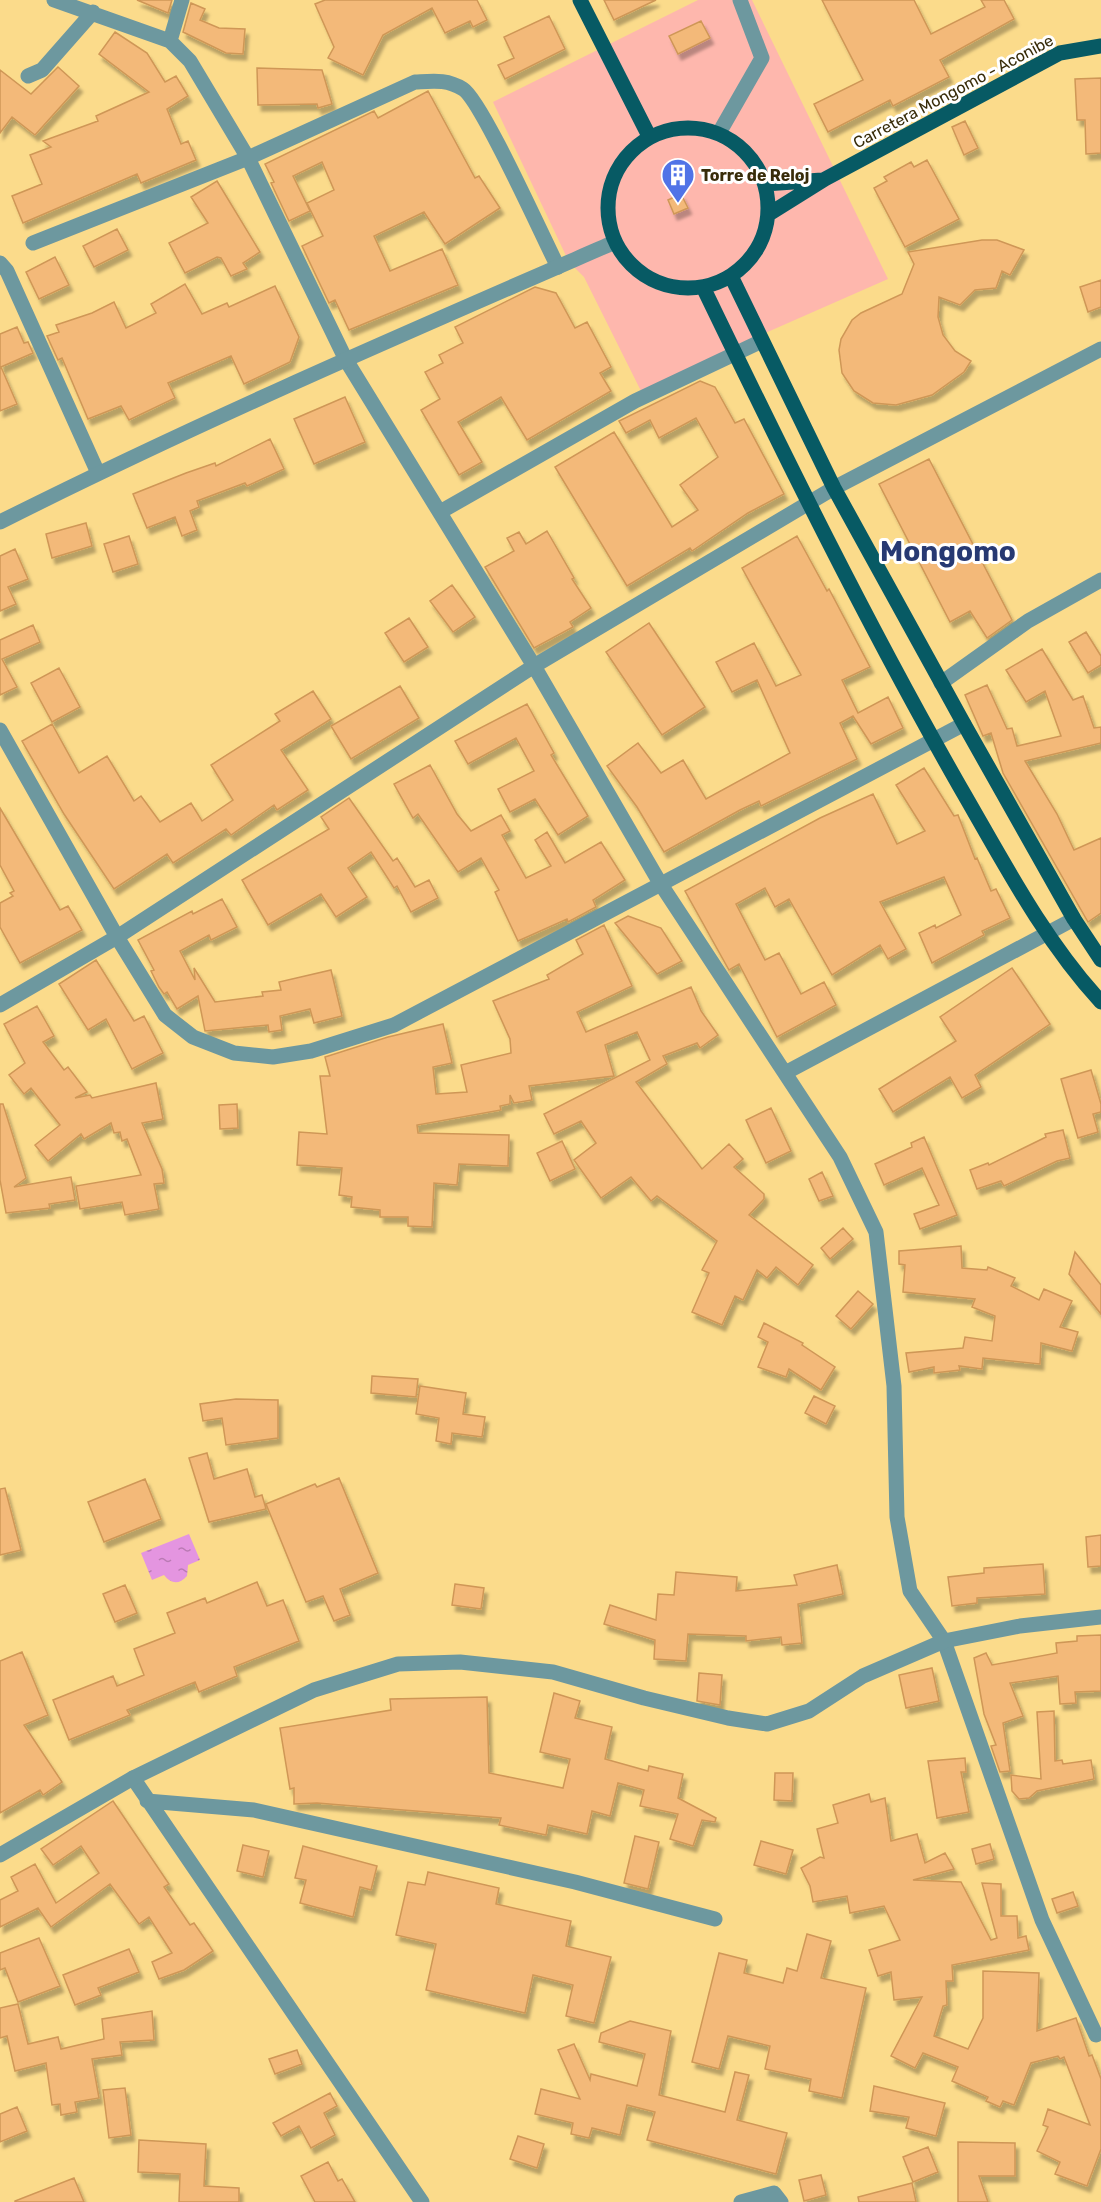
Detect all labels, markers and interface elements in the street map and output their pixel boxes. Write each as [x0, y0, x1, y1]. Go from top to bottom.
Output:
street label: Carretera Mongomo - Aconibe [850, 30, 1057, 152]
building icon: Torre de Reloj [660, 157, 696, 204]
place label: Torre de Reloj [701, 166, 809, 185]
district label: Mongomo [880, 535, 1016, 568]

